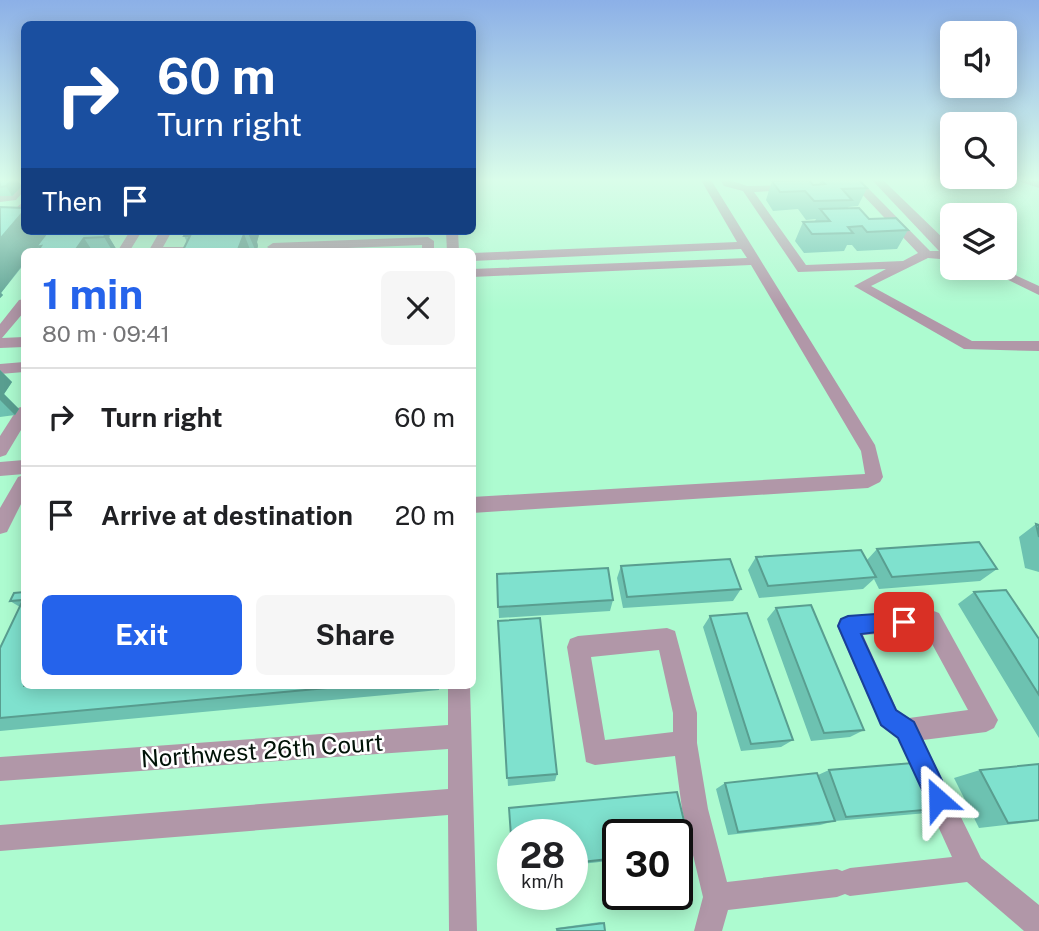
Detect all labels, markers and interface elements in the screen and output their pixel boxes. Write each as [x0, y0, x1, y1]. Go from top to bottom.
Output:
map controls [940, 21, 1017, 280]
button: sound [940, 21, 1017, 98]
text: 60 m [157, 47, 276, 105]
icon: right [42, 49, 133, 140]
text: Turn right [157, 106, 302, 143]
button: search [940, 112, 1017, 189]
icon: arrive [116, 182, 154, 220]
text: Then [42, 186, 102, 217]
button: layers [940, 203, 1017, 280]
text: 1 min [42, 269, 143, 318]
button: close [381, 271, 455, 345]
text: 80 m · 09:41 [42, 320, 170, 347]
icon: right [42, 398, 80, 436]
text: Turn right [101, 402, 223, 433]
text: 60 m [394, 402, 455, 433]
icon: arrive [42, 496, 80, 534]
text: Arrive at destination [101, 500, 353, 531]
text: 20 m [395, 500, 455, 531]
pin [874, 592, 934, 652]
button: Exit [42, 595, 242, 675]
button: Share [256, 595, 455, 675]
icon: arrive [885, 603, 923, 641]
street label: Northwest 26th Court [140, 728, 384, 772]
position arrow [901, 762, 975, 836]
speed limit sign: 30 [602, 819, 693, 910]
text: 28 [520, 835, 565, 876]
text: km/h [521, 871, 564, 892]

